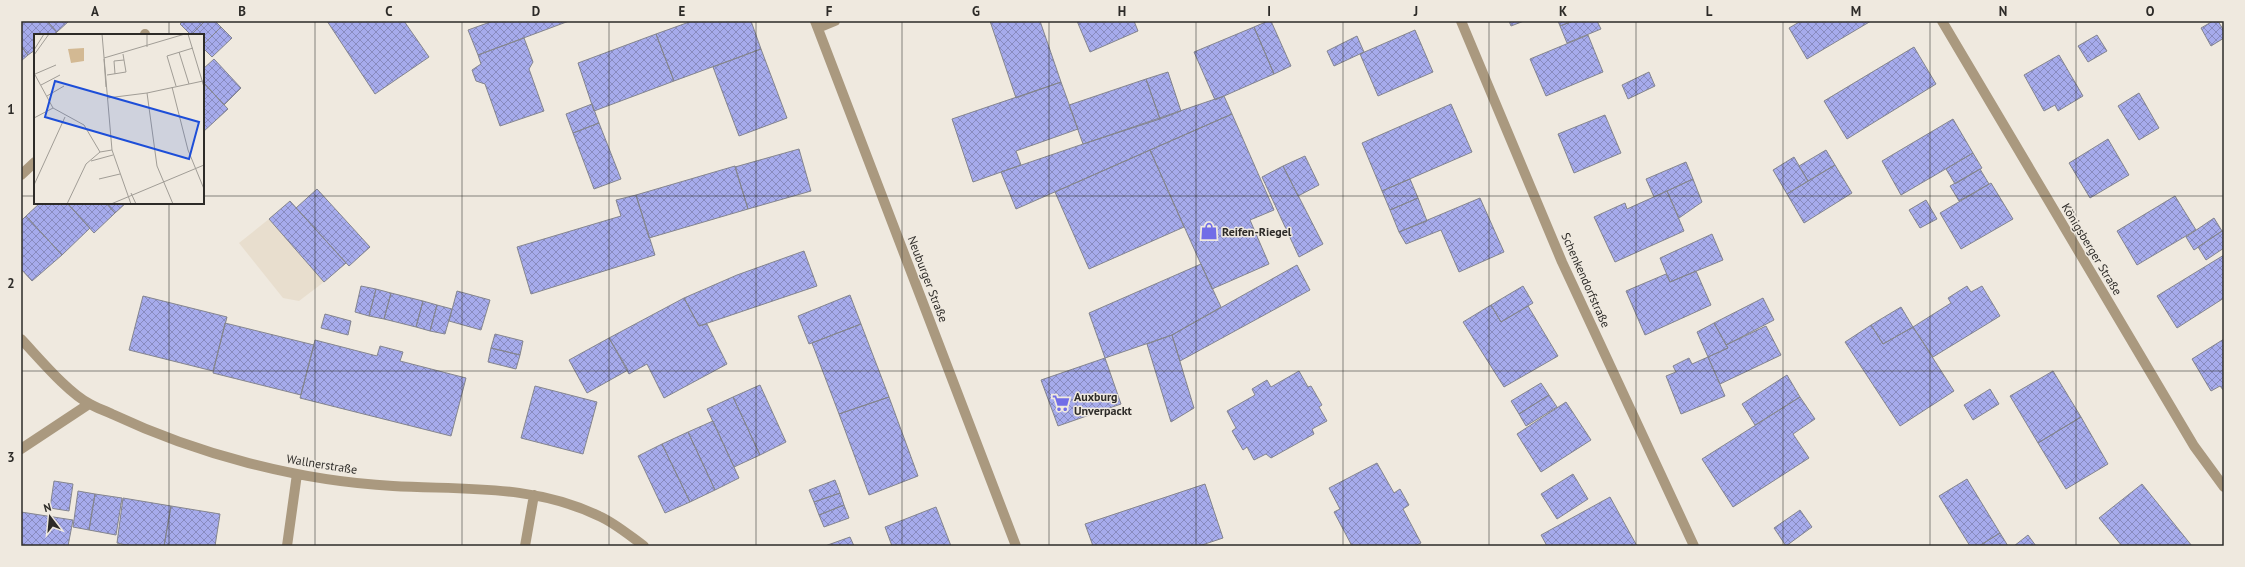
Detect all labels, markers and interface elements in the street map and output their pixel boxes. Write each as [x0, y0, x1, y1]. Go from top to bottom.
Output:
text: A [91, 3, 99, 20]
text: B [238, 3, 246, 20]
text: C [385, 3, 393, 20]
text: D [532, 3, 540, 20]
text: E [679, 3, 686, 20]
text: F [826, 3, 833, 20]
text: G [972, 3, 980, 20]
text: H [1118, 3, 1126, 20]
text: I [1267, 3, 1271, 20]
text: J [1413, 3, 1418, 20]
text: K [1559, 3, 1567, 20]
text: L [1706, 3, 1713, 20]
text: M [1851, 3, 1861, 20]
text: N [1999, 3, 2007, 20]
text: O [2146, 3, 2155, 20]
inset map [34, 34, 204, 204]
text: 1 [7, 101, 15, 118]
street label: Königsberger Straße [2059, 200, 2125, 298]
shop icon: Reifen-Riegel [1199, 221, 1219, 241]
place label: Reifen-Riegel [1222, 224, 1292, 239]
street label: Schenkendorfstraße [1558, 230, 1614, 330]
street label: Neuburger Straße [905, 234, 951, 324]
text: 2 [7, 275, 15, 292]
place label: Auxburg Unverpackt [1074, 389, 1133, 418]
supermarket icon: Auxburg Unverpackt [1051, 393, 1071, 413]
text: 3 [7, 449, 15, 466]
street label: Wallnerstraße [286, 451, 358, 477]
north arrow [30, 497, 70, 537]
text: N [42, 500, 53, 515]

